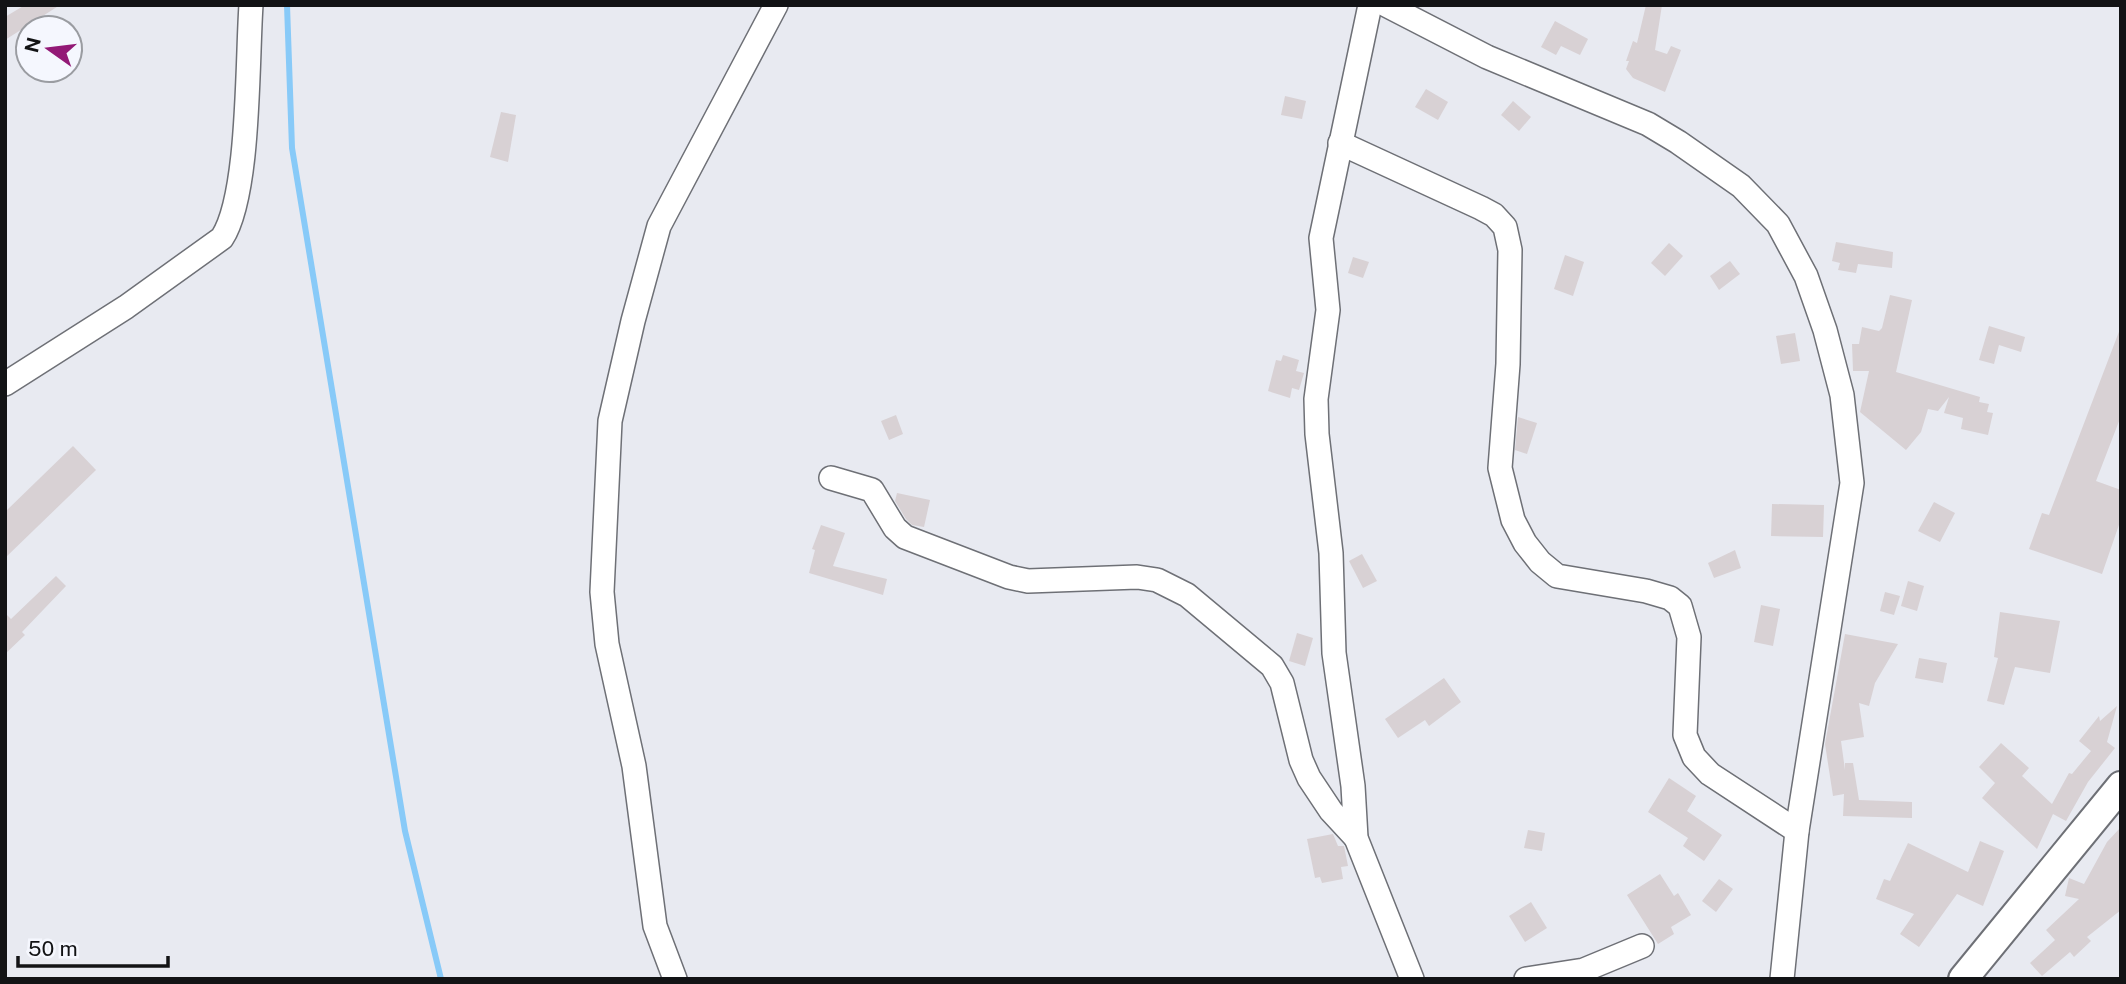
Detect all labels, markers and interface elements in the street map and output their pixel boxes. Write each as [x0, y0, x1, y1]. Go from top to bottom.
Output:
north arrow [14, 14, 84, 84]
text: N [20, 35, 45, 55]
scale bar [18, 925, 168, 969]
text: 50 m [28, 936, 78, 961]

